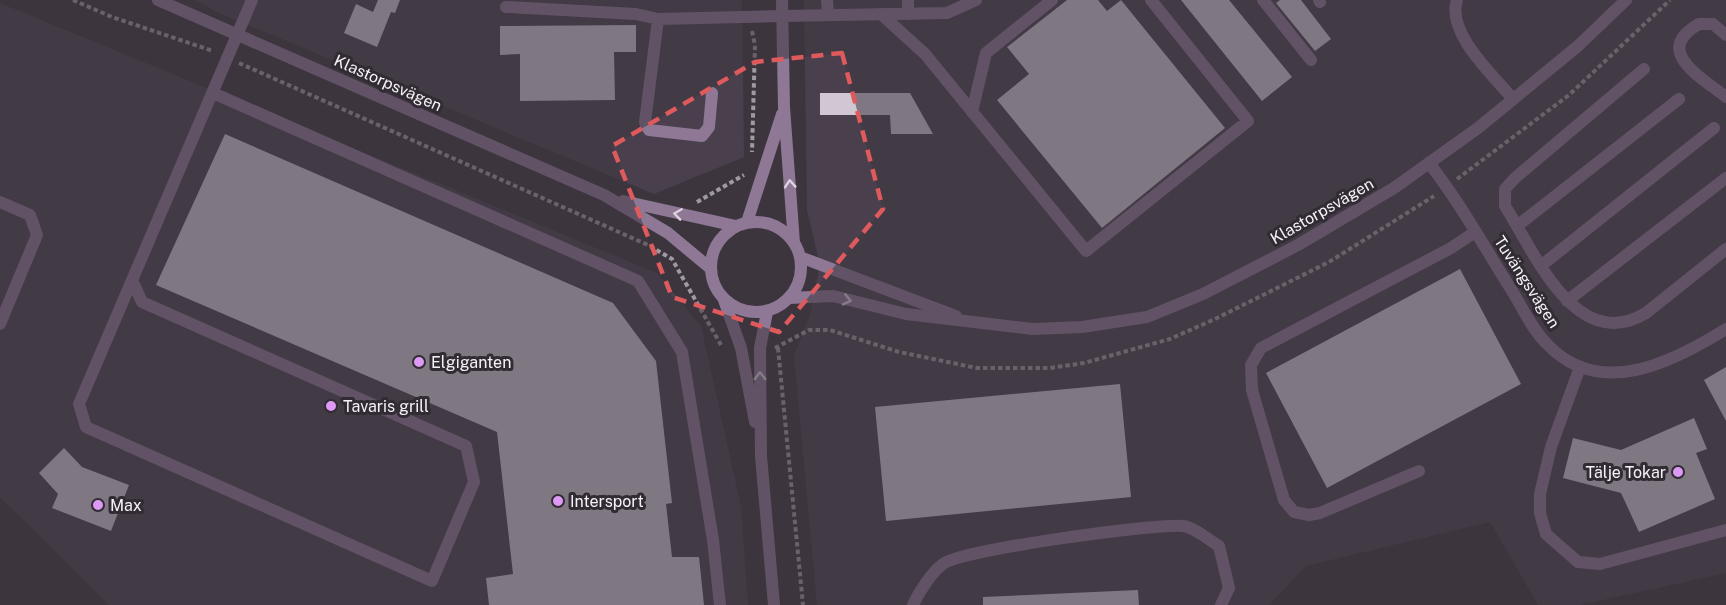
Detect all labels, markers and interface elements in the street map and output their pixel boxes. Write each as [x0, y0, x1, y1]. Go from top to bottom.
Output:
street label: Klastorpsvägen [331, 51, 445, 115]
street label: Klastorpsvägen [1267, 174, 1377, 248]
one-way arrow [784, 180, 797, 189]
one-way arrow [674, 209, 683, 221]
street label: Tuvängsvägen [1490, 232, 1564, 332]
one-way arrow [842, 292, 852, 305]
place label: Elgiganten [431, 353, 511, 372]
marker: Elgiganten [412, 355, 426, 369]
one-way arrow [754, 372, 766, 381]
place label: Tavaris grill [343, 397, 429, 416]
marker: Tavaris grill [324, 399, 338, 413]
place label: Tälje Tokar [1585, 463, 1666, 482]
marker: Tälje Tokar [1671, 465, 1685, 479]
place label: Intersport [570, 492, 644, 511]
marker: Intersport [551, 494, 565, 508]
place label: Max [110, 496, 142, 515]
marker: Max [91, 498, 105, 512]

